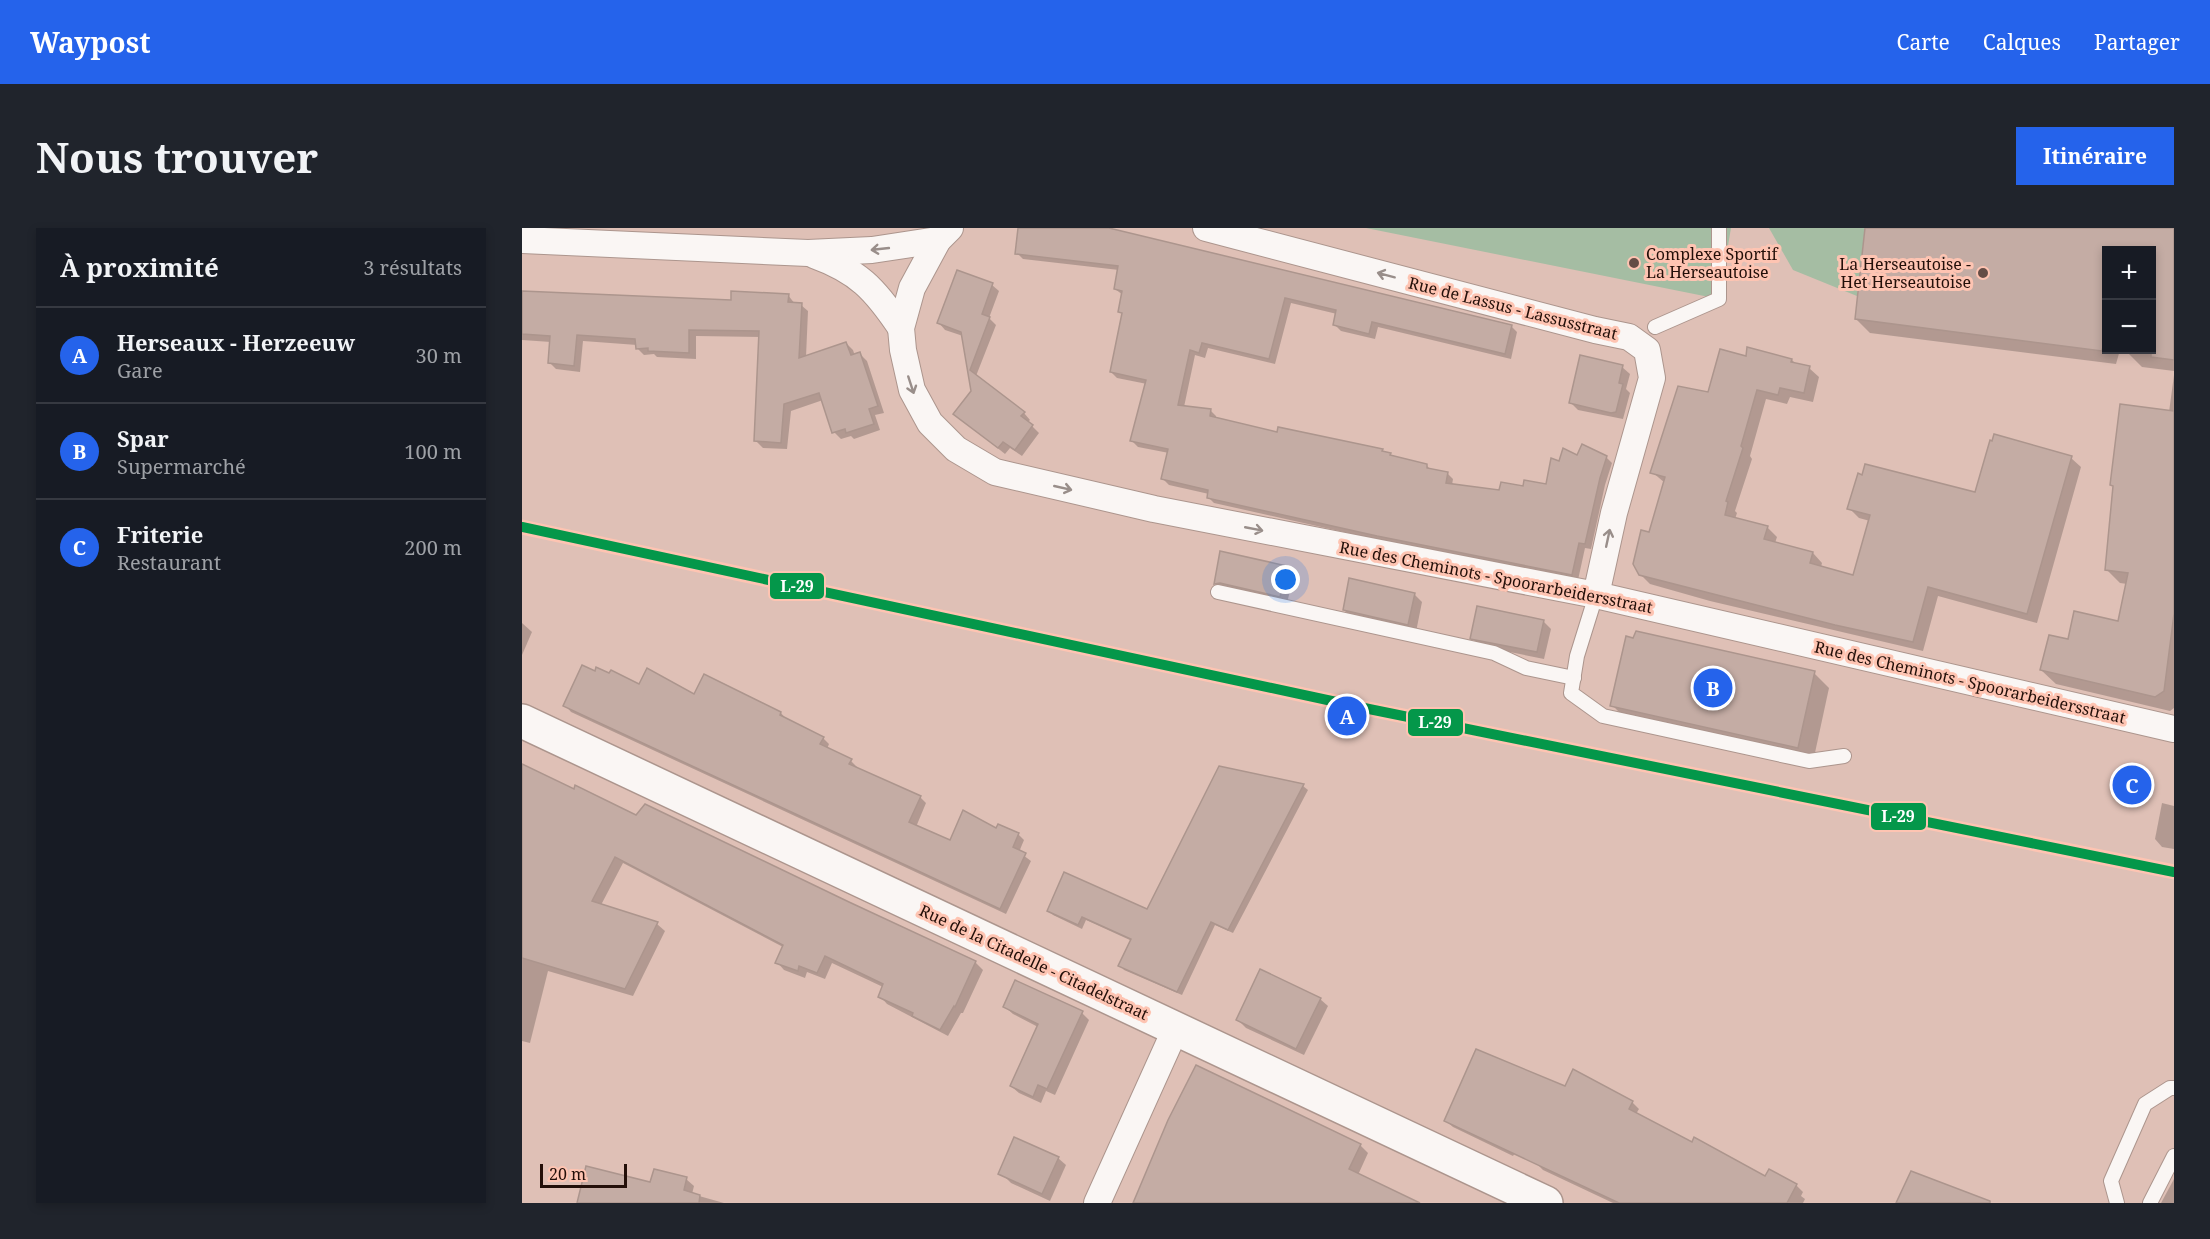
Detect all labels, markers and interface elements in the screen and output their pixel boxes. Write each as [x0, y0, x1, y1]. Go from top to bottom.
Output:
text: Waypost [30, 23, 151, 61]
text: Carte [1897, 28, 1950, 56]
text: Calques [1983, 28, 2061, 56]
text: Partager [2094, 28, 2180, 56]
button: Itinéraire [2016, 127, 2174, 185]
text: Nous trouver [36, 128, 318, 185]
place label: Complexe Sportif La Herseautoise [1646, 243, 1780, 283]
one-way arrow [871, 244, 891, 255]
map controls [2102, 246, 2156, 354]
button: + [2102, 246, 2156, 300]
text: À proximité [60, 249, 219, 285]
place label: La Herseautoise - Het Herseautoise [1839, 253, 1971, 293]
text: 3 résultats [363, 254, 462, 281]
marker: Complexe Sportif La Herseautoise [1627, 256, 1641, 270]
marker: La Herseautoise - Het Herseautoise [1976, 266, 1990, 280]
one-way arrow [1377, 269, 1396, 281]
street label: Rue de Lassus - Lassusstraat [1406, 271, 1620, 345]
button: − [2102, 300, 2156, 354]
text: Herseaux - Herzeeuw [117, 327, 355, 357]
text: A [72, 342, 87, 369]
text: 30 m [416, 342, 462, 369]
text: Gare [117, 357, 163, 384]
one-way arrow [906, 375, 917, 394]
text: Spar [117, 423, 169, 453]
text: B [73, 438, 86, 465]
text: 100 m [404, 438, 462, 465]
text: Supermarché [117, 453, 246, 480]
one-way arrow [1053, 483, 1072, 494]
text: Friterie [117, 519, 203, 549]
one-way arrow [1244, 524, 1263, 535]
one-way arrow [1603, 529, 1615, 548]
text: C [73, 534, 86, 561]
text: 200 m [404, 534, 462, 561]
street label: Rue des Cheminots - Spoorarbeidersstraat [1337, 536, 1655, 618]
text: Restaurant [117, 549, 221, 576]
your location [1271, 565, 1300, 594]
line badge: L-29 [769, 572, 825, 600]
text: L-29 [780, 575, 814, 597]
street label: Rue des Cheminots - Spoorarbeidersstraat [1812, 635, 2128, 729]
pin: B [1694, 666, 1732, 710]
pin: A [1328, 694, 1366, 738]
line badge: L-29 [1407, 708, 1464, 737]
text: L-29 [1418, 711, 1452, 733]
pin: C [2112, 762, 2152, 808]
line badge: L-29 [1870, 802, 1927, 831]
text: L-29 [1881, 805, 1915, 827]
street label: Rue de la Citadelle - Citadelstraat [916, 899, 1152, 1025]
scale bar [540, 1161, 627, 1188]
text: 20 m [549, 1163, 586, 1185]

